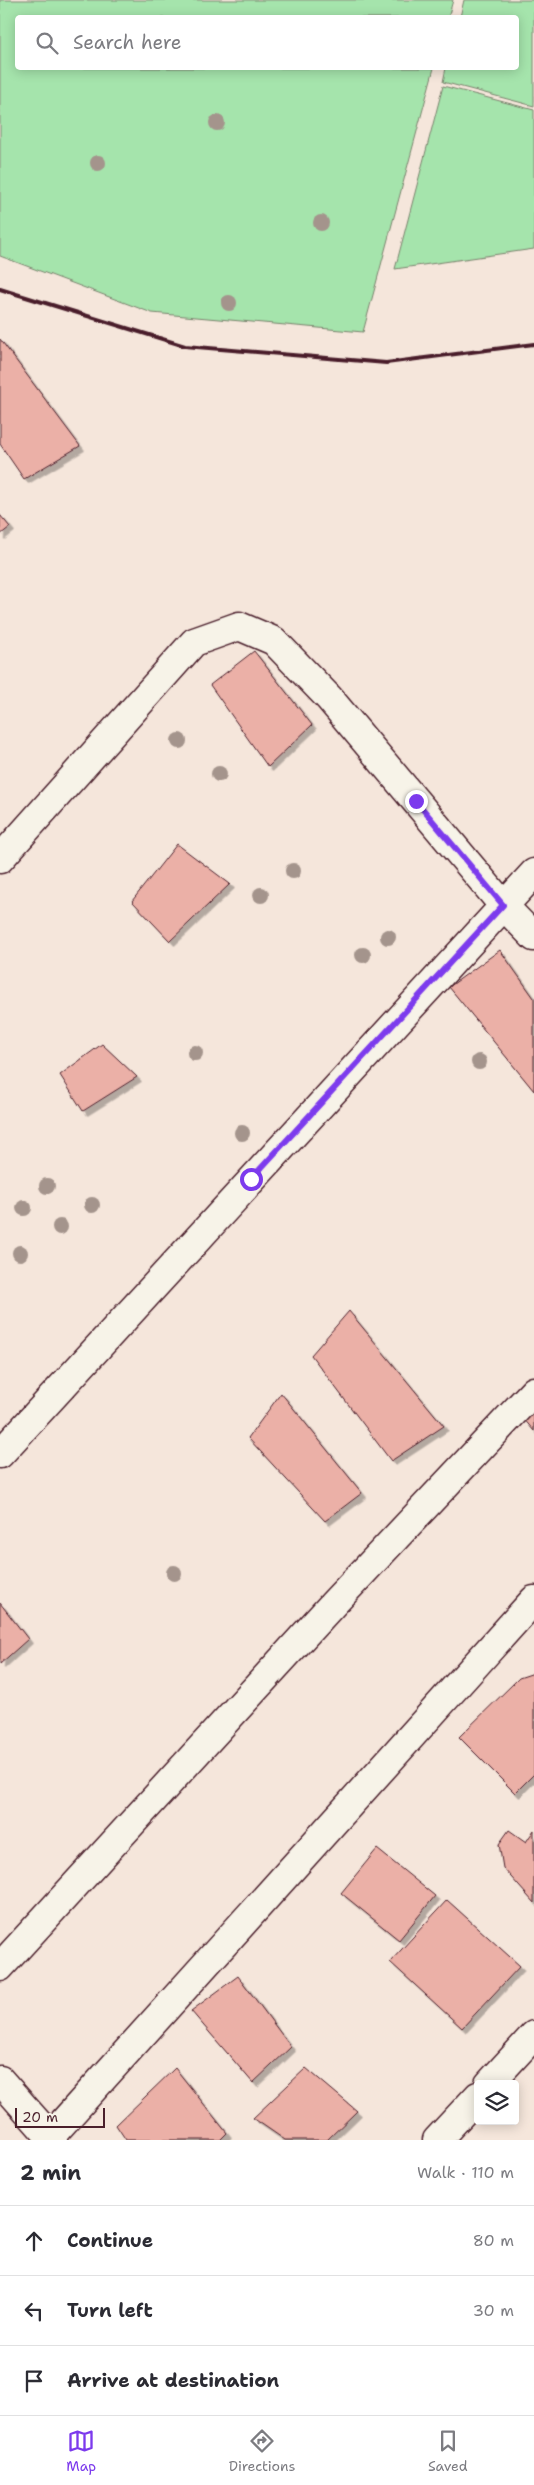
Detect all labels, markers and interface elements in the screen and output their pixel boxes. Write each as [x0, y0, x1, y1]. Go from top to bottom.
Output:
search box [15, 15, 519, 70]
icon: search [33, 29, 61, 57]
text: Search here [73, 30, 182, 55]
route end [405, 790, 428, 813]
route start [240, 1168, 263, 1191]
map controls [474, 2080, 519, 2125]
button: layers [474, 2080, 519, 2125]
scale bar [15, 2105, 105, 2128]
text: 20 m [22, 2108, 58, 2126]
text: 2 min [20, 2159, 81, 2187]
text: Walk · 110 m [417, 2162, 514, 2183]
icon: ahead [20, 2227, 48, 2255]
text: Continue [67, 2228, 153, 2253]
text: 80 m [473, 2230, 514, 2251]
icon: left [20, 2297, 48, 2325]
text: Turn left [67, 2298, 153, 2323]
text: 30 m [473, 2300, 514, 2321]
icon: arrive [20, 2367, 48, 2395]
text: Arrive at destination [67, 2368, 279, 2393]
tab: Map [66, 2427, 96, 2475]
tab: Directions [229, 2427, 296, 2475]
tab: Saved [428, 2427, 468, 2475]

